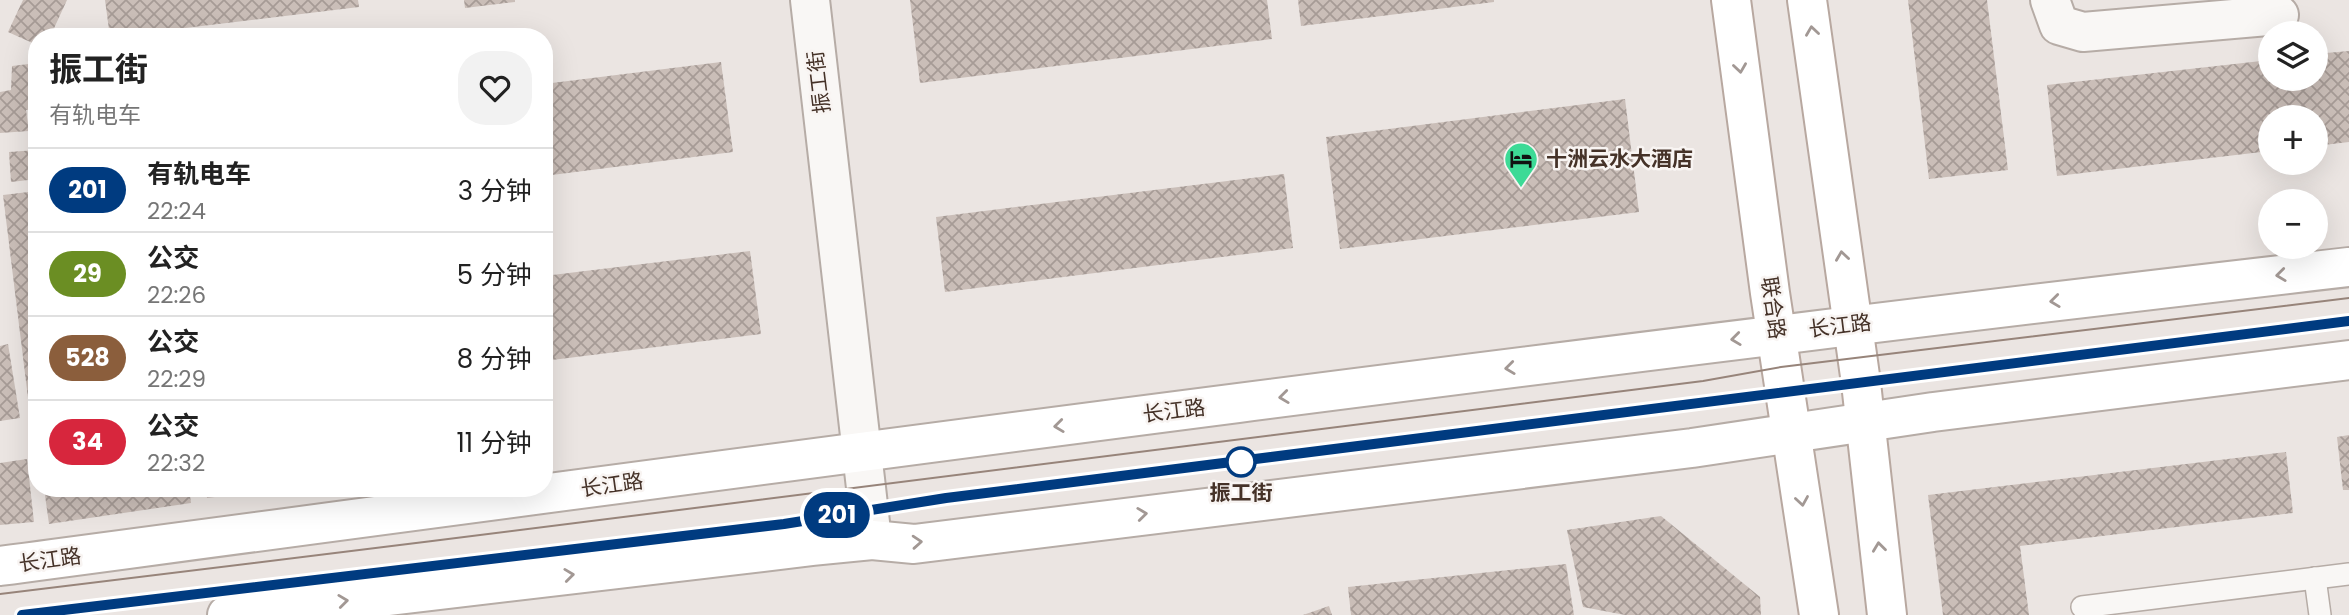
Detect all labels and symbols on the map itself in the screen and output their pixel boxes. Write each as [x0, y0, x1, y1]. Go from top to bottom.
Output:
one-way arrow [1804, 25, 1819, 37]
street label: 振工街 [800, 49, 837, 115]
one-way arrow [1732, 62, 1747, 74]
hotel icon: 十洲云水大酒店 [1502, 140, 1540, 189]
place label: 十洲云水大酒店 [1546, 144, 1693, 173]
one-way arrow [1835, 251, 1850, 262]
one-way arrow [2275, 267, 2286, 282]
street label: 联合路 [1755, 275, 1792, 341]
one-way arrow [2049, 293, 2061, 308]
street label: 长江路 [1807, 307, 1873, 344]
one-way arrow [1730, 332, 1741, 347]
one-way arrow [1504, 360, 1516, 375]
one-way arrow [1278, 389, 1290, 404]
street label: 长江路 [1141, 392, 1207, 429]
one-way arrow [1053, 418, 1064, 433]
marker: 振工街 [1226, 447, 1256, 477]
street label: 长江路 [579, 466, 645, 503]
place label: 振工街 [1210, 478, 1273, 507]
line badge: 201 [797, 492, 877, 538]
one-way arrow [1794, 495, 1809, 507]
one-way arrow [1137, 507, 1148, 522]
one-way arrow [912, 535, 923, 550]
street label: 长江路 [17, 541, 83, 578]
one-way arrow [1872, 541, 1887, 553]
one-way arrow [563, 567, 575, 582]
one-way arrow [337, 594, 349, 609]

